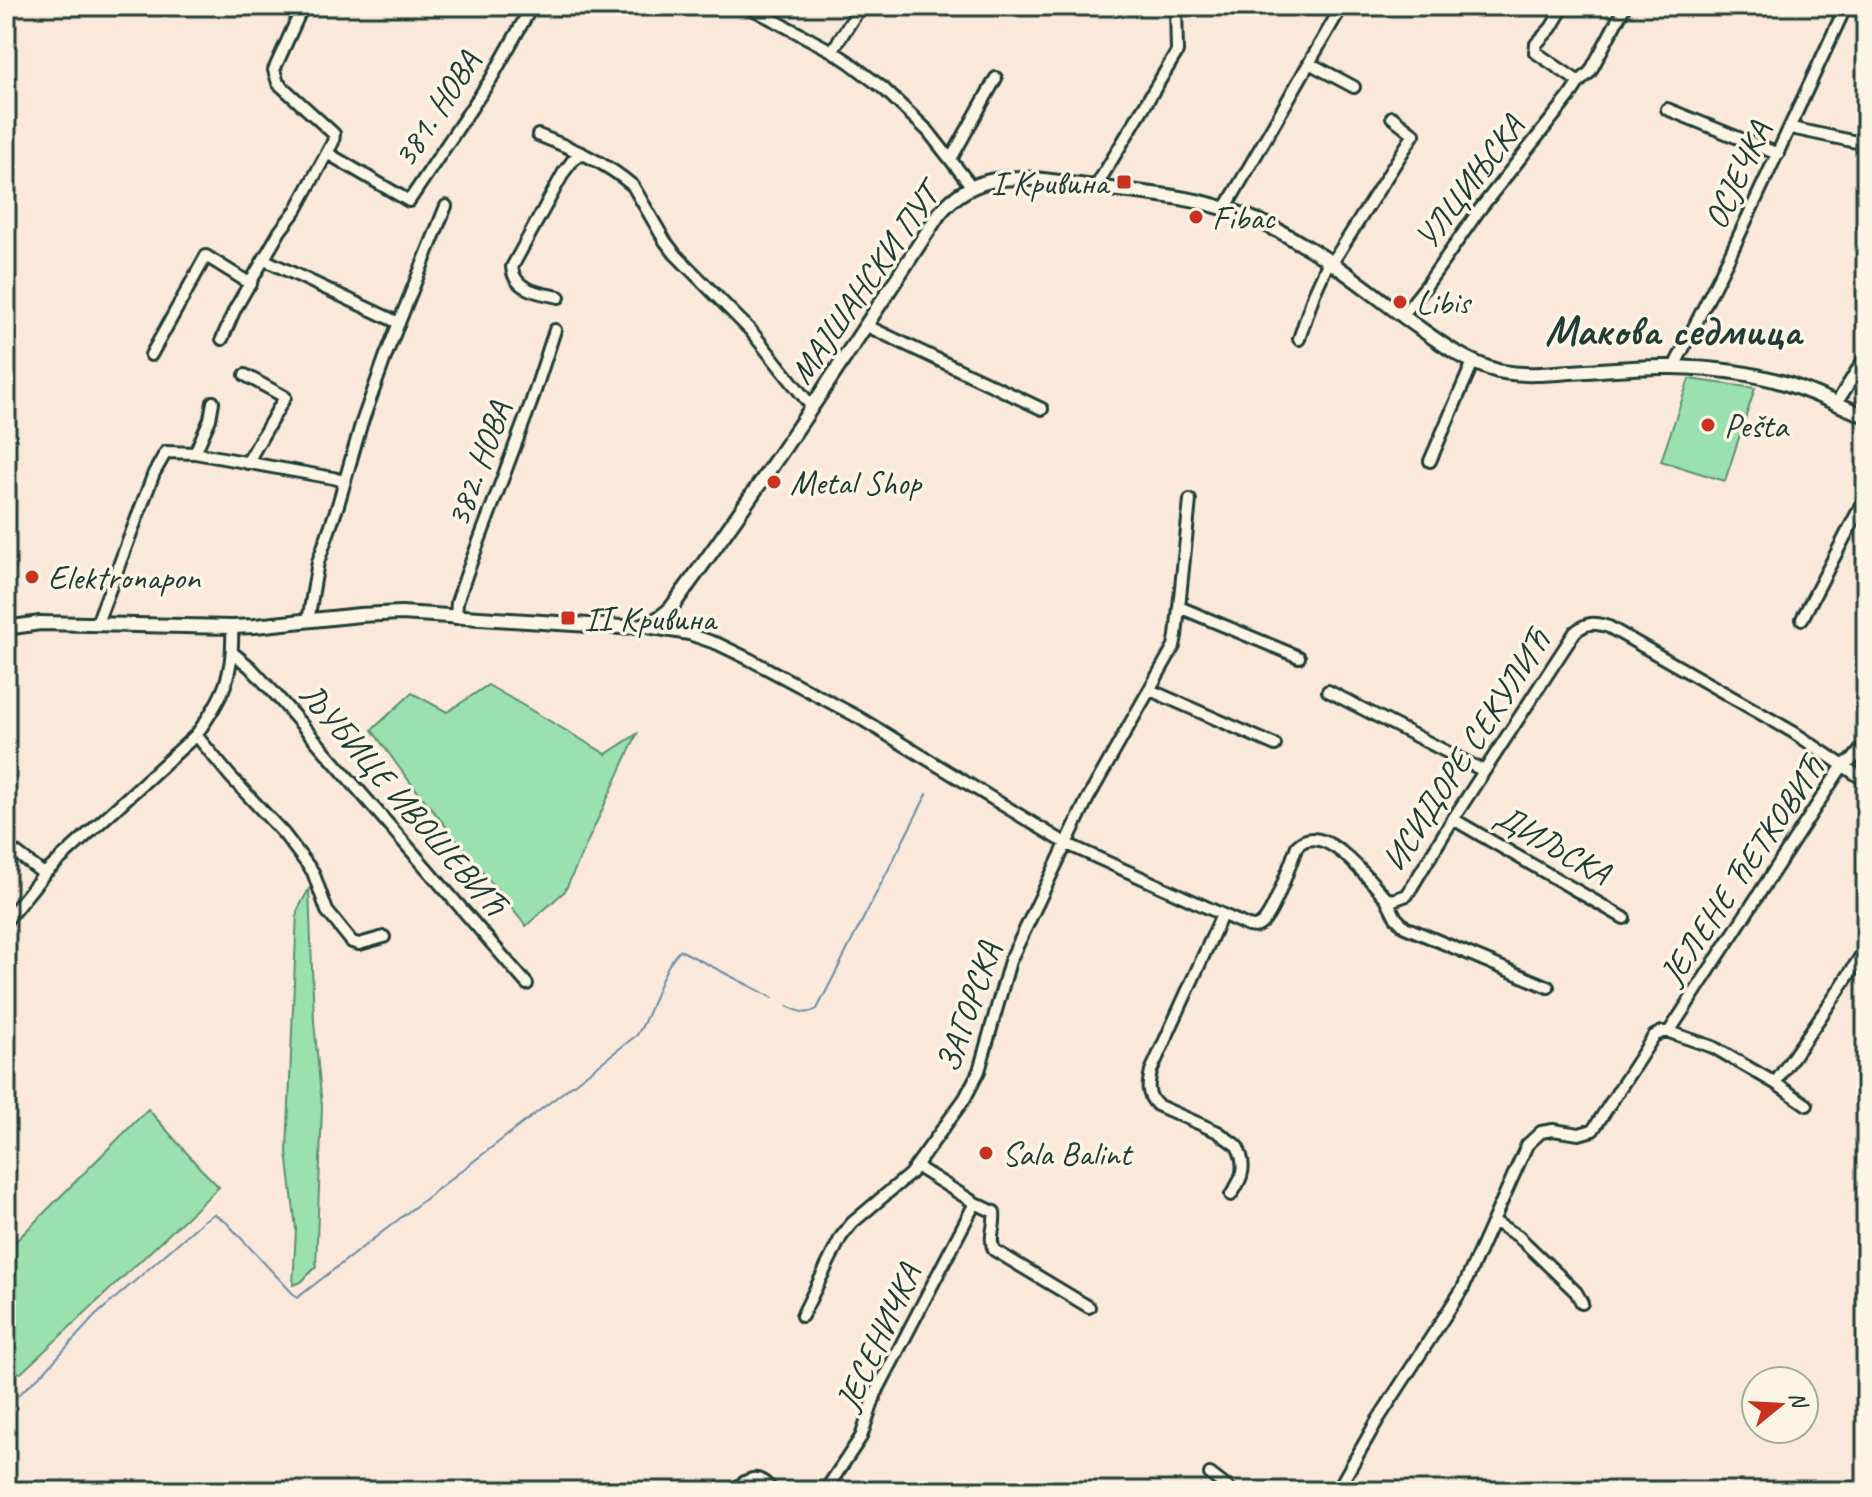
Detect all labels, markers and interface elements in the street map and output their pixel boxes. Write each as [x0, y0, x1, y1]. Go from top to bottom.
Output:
street label: 381. НОВА [383, 42, 490, 175]
street label: УЛЦИЊСКА [1405, 105, 1534, 257]
street label: ОСЈЕЧКА [1694, 114, 1781, 236]
place label: I Кривина [991, 161, 1111, 204]
street label: МАЈШАНСКИ ПУТ [780, 169, 953, 392]
marker: I Кривина [1115, 173, 1133, 191]
place label: Fibac [1212, 196, 1277, 239]
marker: Fibac [1187, 208, 1205, 226]
place label: Libis [1416, 281, 1472, 324]
marker: Libis [1391, 293, 1409, 311]
district label: Макова седмица [1545, 305, 1805, 358]
street label: 382. НОВА [436, 395, 521, 532]
place label: Pešta [1724, 404, 1790, 447]
marker: Pešta [1699, 416, 1717, 434]
place label: Metal Shop [790, 461, 923, 504]
marker: Metal Shop [765, 473, 783, 491]
place label: Elektronapon [48, 556, 202, 599]
marker: Elektronapon [23, 568, 41, 586]
place label: II Кривина [584, 597, 718, 640]
marker: II Кривина [559, 609, 577, 627]
street label: ИСИДОРЕ СЕКУЛИЋ [1372, 620, 1561, 879]
street label: ЉУБИЦЕ ИВОШЕВИЋ [290, 673, 517, 926]
street label: ЈЕЛЕНЕ ЋЕТКОВИЋ [1649, 746, 1835, 994]
street label: ДИЉСКА [1488, 794, 1620, 895]
street label: ЗАГОРСКА [926, 935, 1011, 1078]
place label: Sala Balint [1002, 1132, 1134, 1175]
marker: Sala Balint [977, 1144, 995, 1162]
street label: ЈЕСЕНИЧКА [825, 1256, 931, 1418]
north arrow [1740, 1365, 1820, 1445]
text: N [1783, 1388, 1815, 1413]

